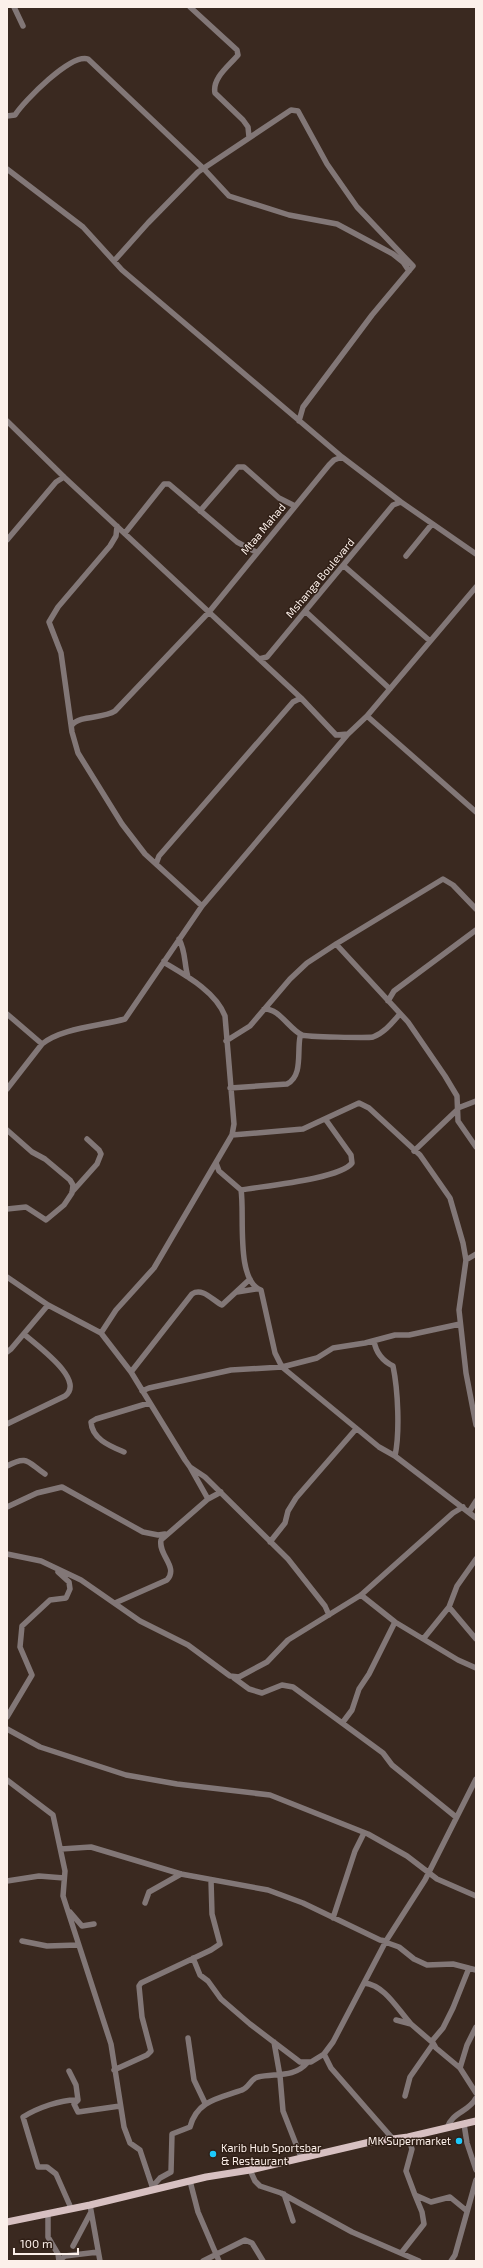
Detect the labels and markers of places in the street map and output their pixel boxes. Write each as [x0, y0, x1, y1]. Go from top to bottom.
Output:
place label: MK Supermarket [368, 2134, 451, 2147]
marker: MK Supermarket [454, 2136, 464, 2146]
place label: Karib Hub Sportsbar & Restaurant [221, 2141, 322, 2167]
marker: Karib Hub Sportsbar & Restaurant [208, 2149, 218, 2159]

